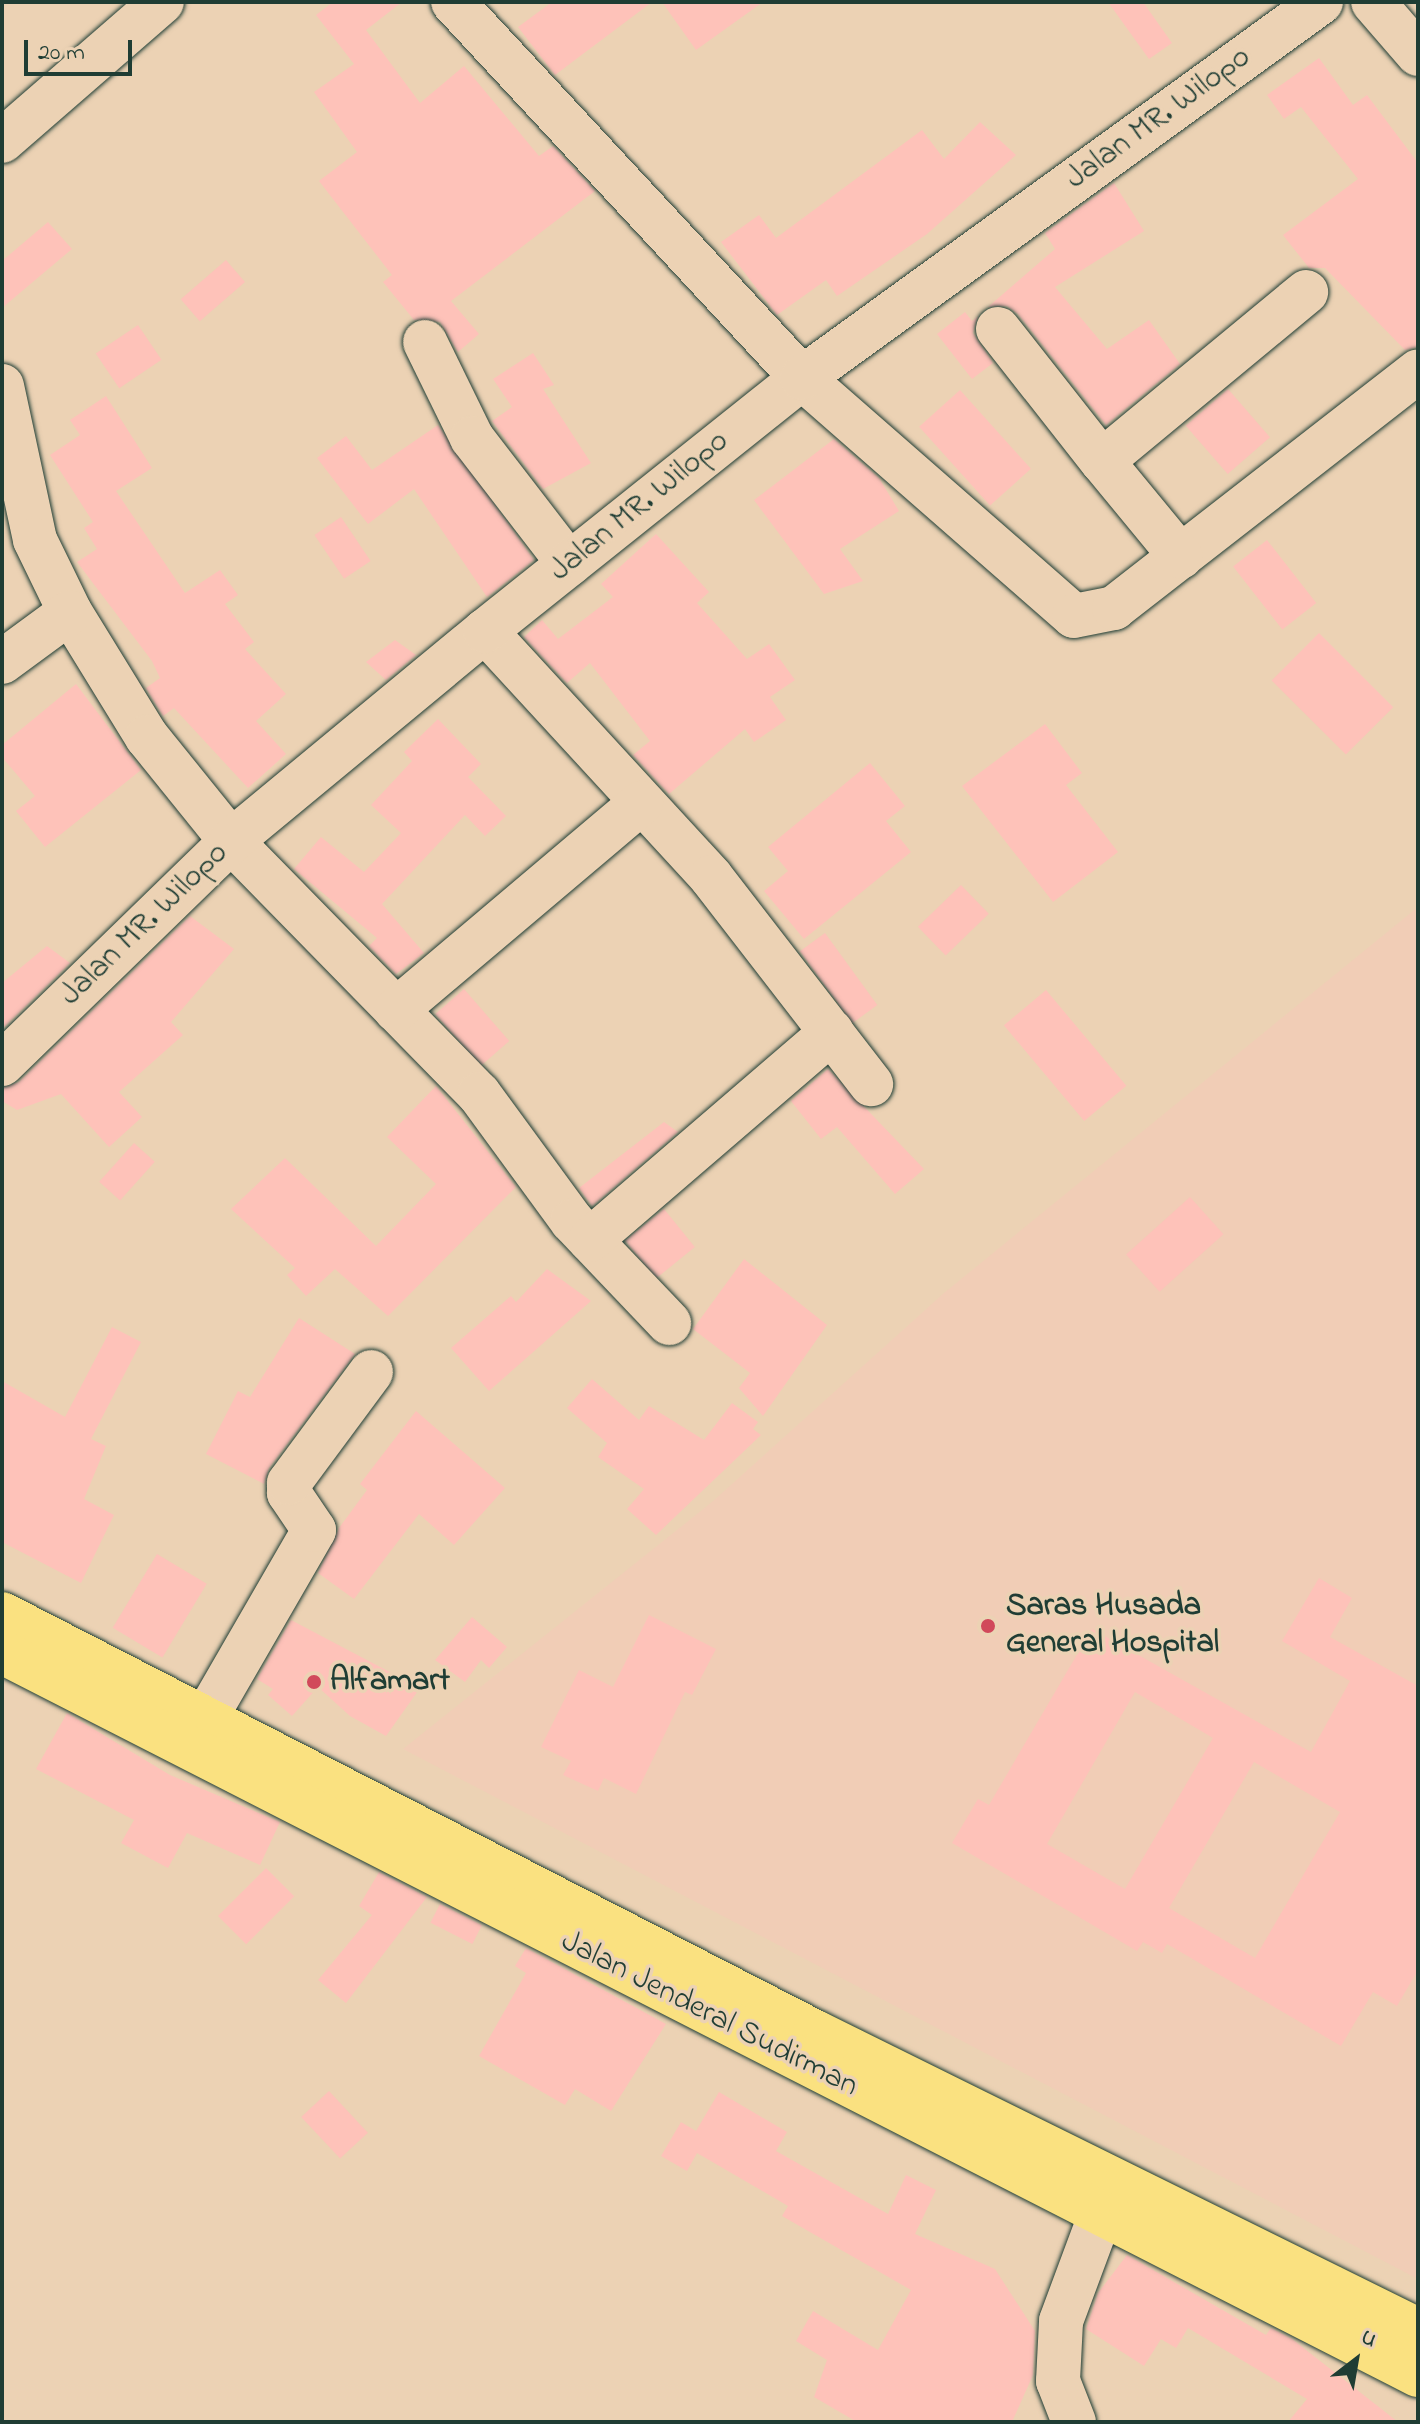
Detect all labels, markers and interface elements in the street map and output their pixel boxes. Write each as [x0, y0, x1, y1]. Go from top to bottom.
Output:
scale bar [28, 24, 136, 74]
text: 20 m [38, 36, 85, 71]
street label: Jalan MR. Wilopo [1059, 39, 1259, 199]
street label: Jalan MR. Wilopo [543, 423, 737, 591]
street label: Jalan MR. Wilopo [53, 835, 237, 1015]
place label: Saras Husada General Hospital [1006, 1589, 1219, 1664]
marker: Saras Husada General Hospital [977, 1615, 999, 1637]
place label: Alfamart [330, 1663, 450, 1701]
marker: Alfamart [305, 1673, 323, 1691]
street label: Jalan Jenderal Sudirman [554, 1923, 864, 2107]
north arrow [1316, 2320, 1396, 2400]
text: U [1354, 2322, 1383, 2357]

